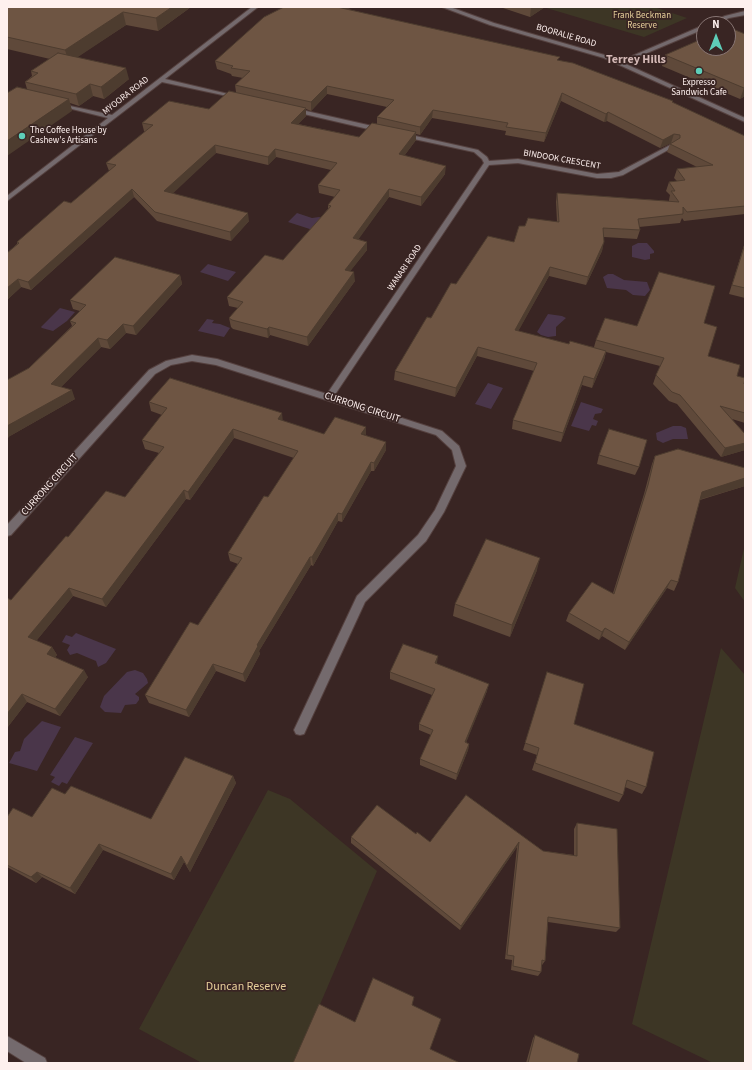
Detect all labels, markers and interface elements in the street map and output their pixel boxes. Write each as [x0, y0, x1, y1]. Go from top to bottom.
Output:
park label: Frank Beckman Reserve [613, 11, 671, 32]
north arrow [696, 16, 736, 56]
text: N [712, 17, 720, 32]
street label: BOORALIE ROAD [535, 22, 597, 50]
district label: Terrey Hills [606, 53, 666, 67]
marker: Expresso Sandwich Cafe [694, 66, 704, 76]
street label: MYOORA ROAD [101, 75, 151, 117]
place label: Expresso Sandwich Cafe [671, 78, 727, 99]
place label: The Coffee House by Cashew's Artisans [30, 126, 107, 147]
marker: The Coffee House by Cashew's Artisans [17, 131, 27, 141]
street label: BINDOOK CRESCENT [522, 148, 602, 172]
street label: WANARI ROAD [386, 243, 424, 293]
street label: CURRONG CIRCUIT [323, 390, 401, 426]
street label: CURRONG CIRCUIT [19, 452, 81, 518]
park label: Duncan Reserve [206, 980, 286, 994]

